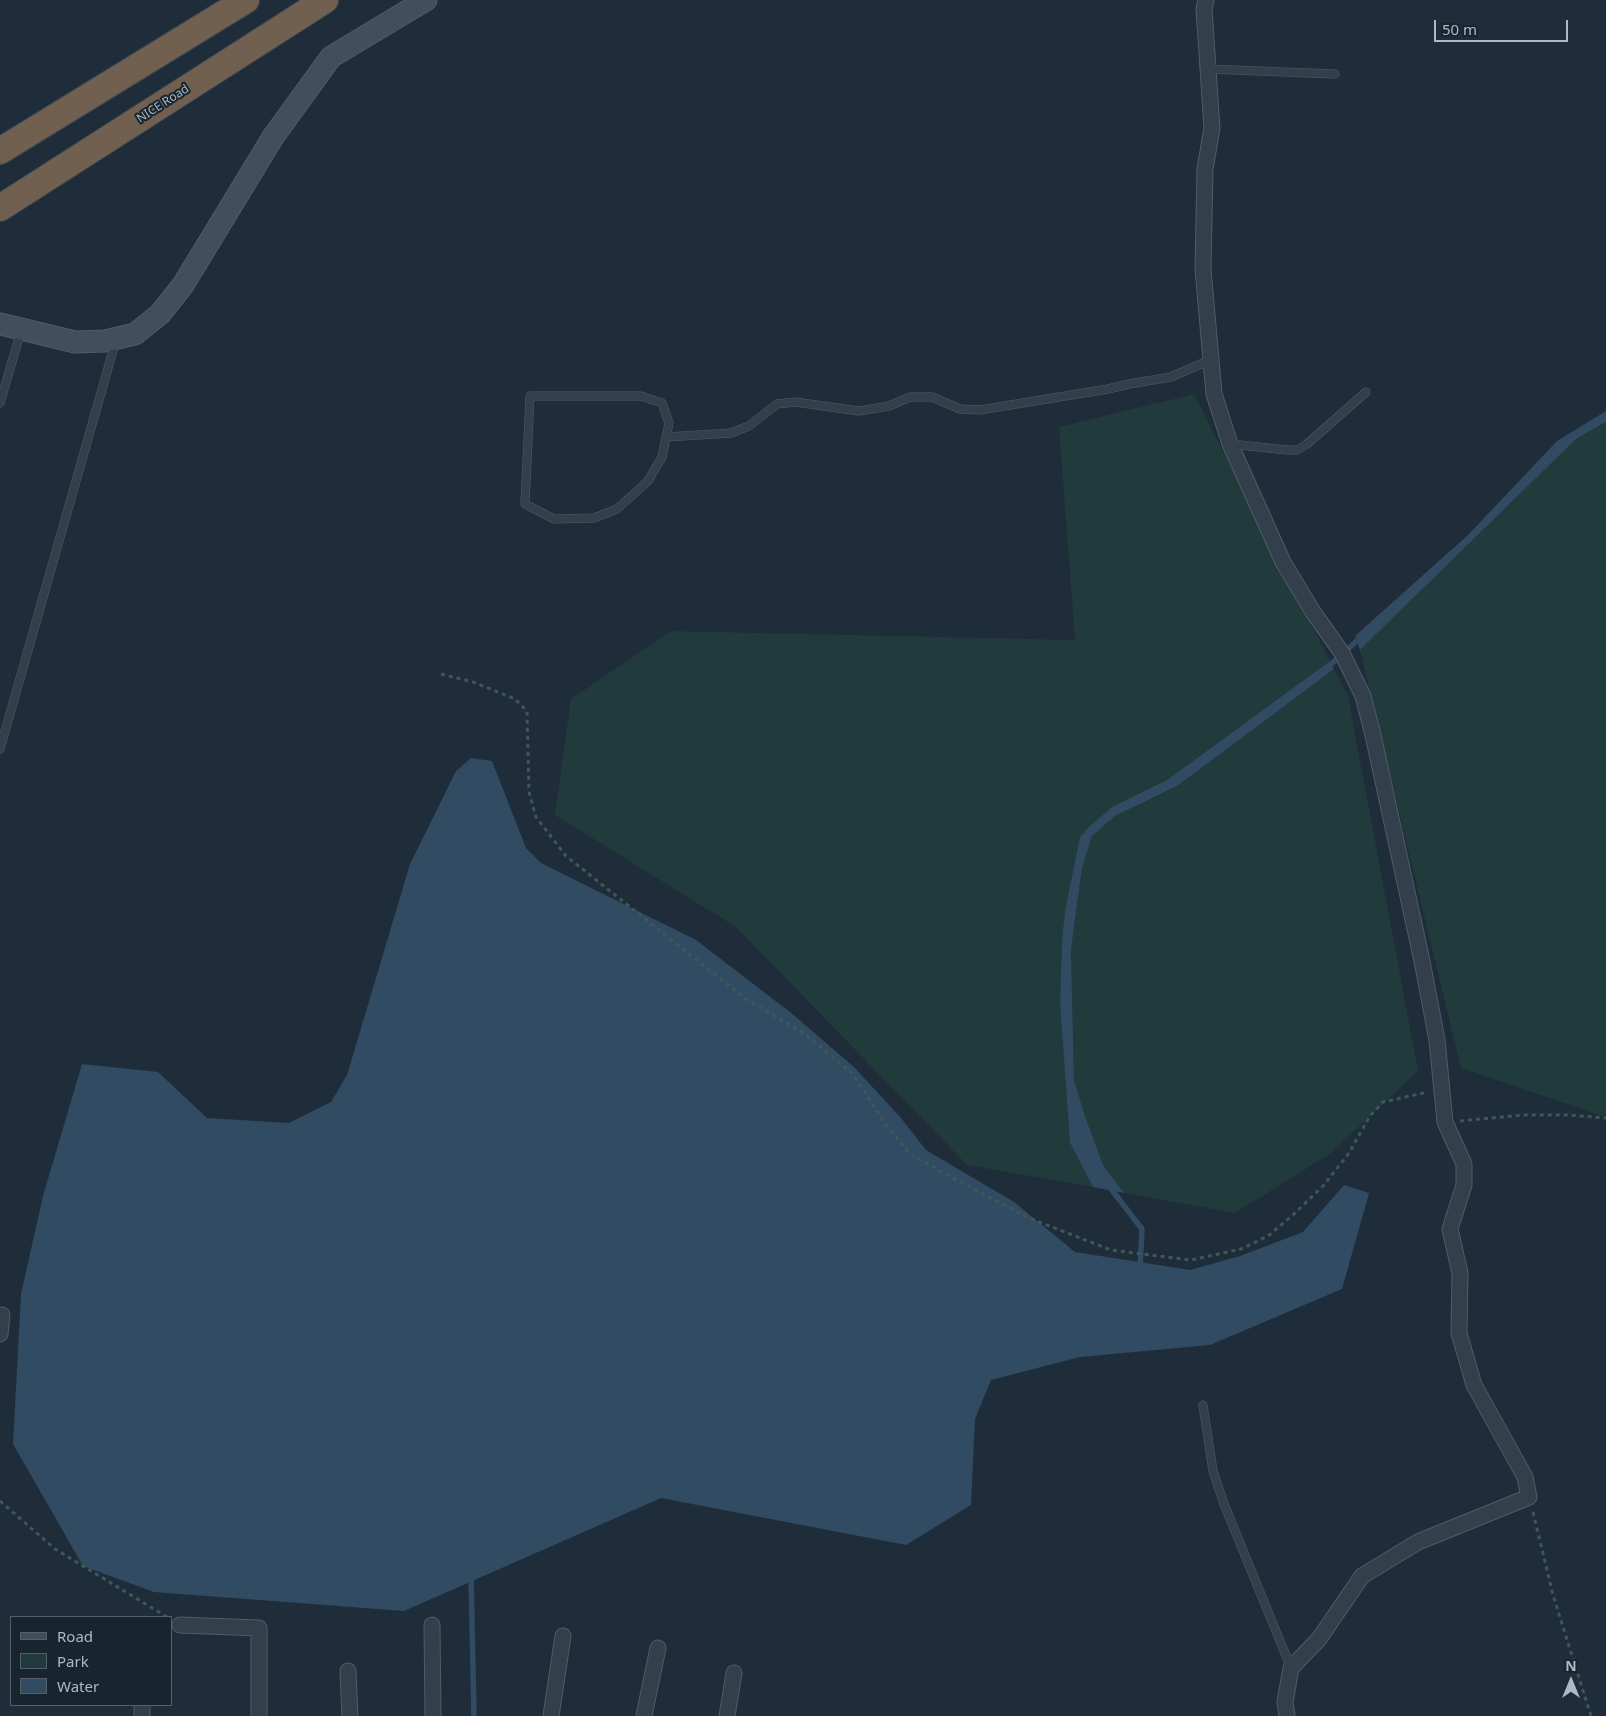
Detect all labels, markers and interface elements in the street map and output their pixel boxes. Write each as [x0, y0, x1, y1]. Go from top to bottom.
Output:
scale bar [1436, 10, 1570, 42]
text: 50 m [1442, 19, 1477, 39]
street label: NICE Road [134, 82, 192, 126]
legend [10, 1616, 172, 1706]
text: Road [57, 1626, 93, 1646]
text: Park [57, 1651, 89, 1671]
north arrow [1546, 1656, 1596, 1706]
text: N [1565, 1656, 1577, 1675]
text: Water [57, 1676, 99, 1696]

